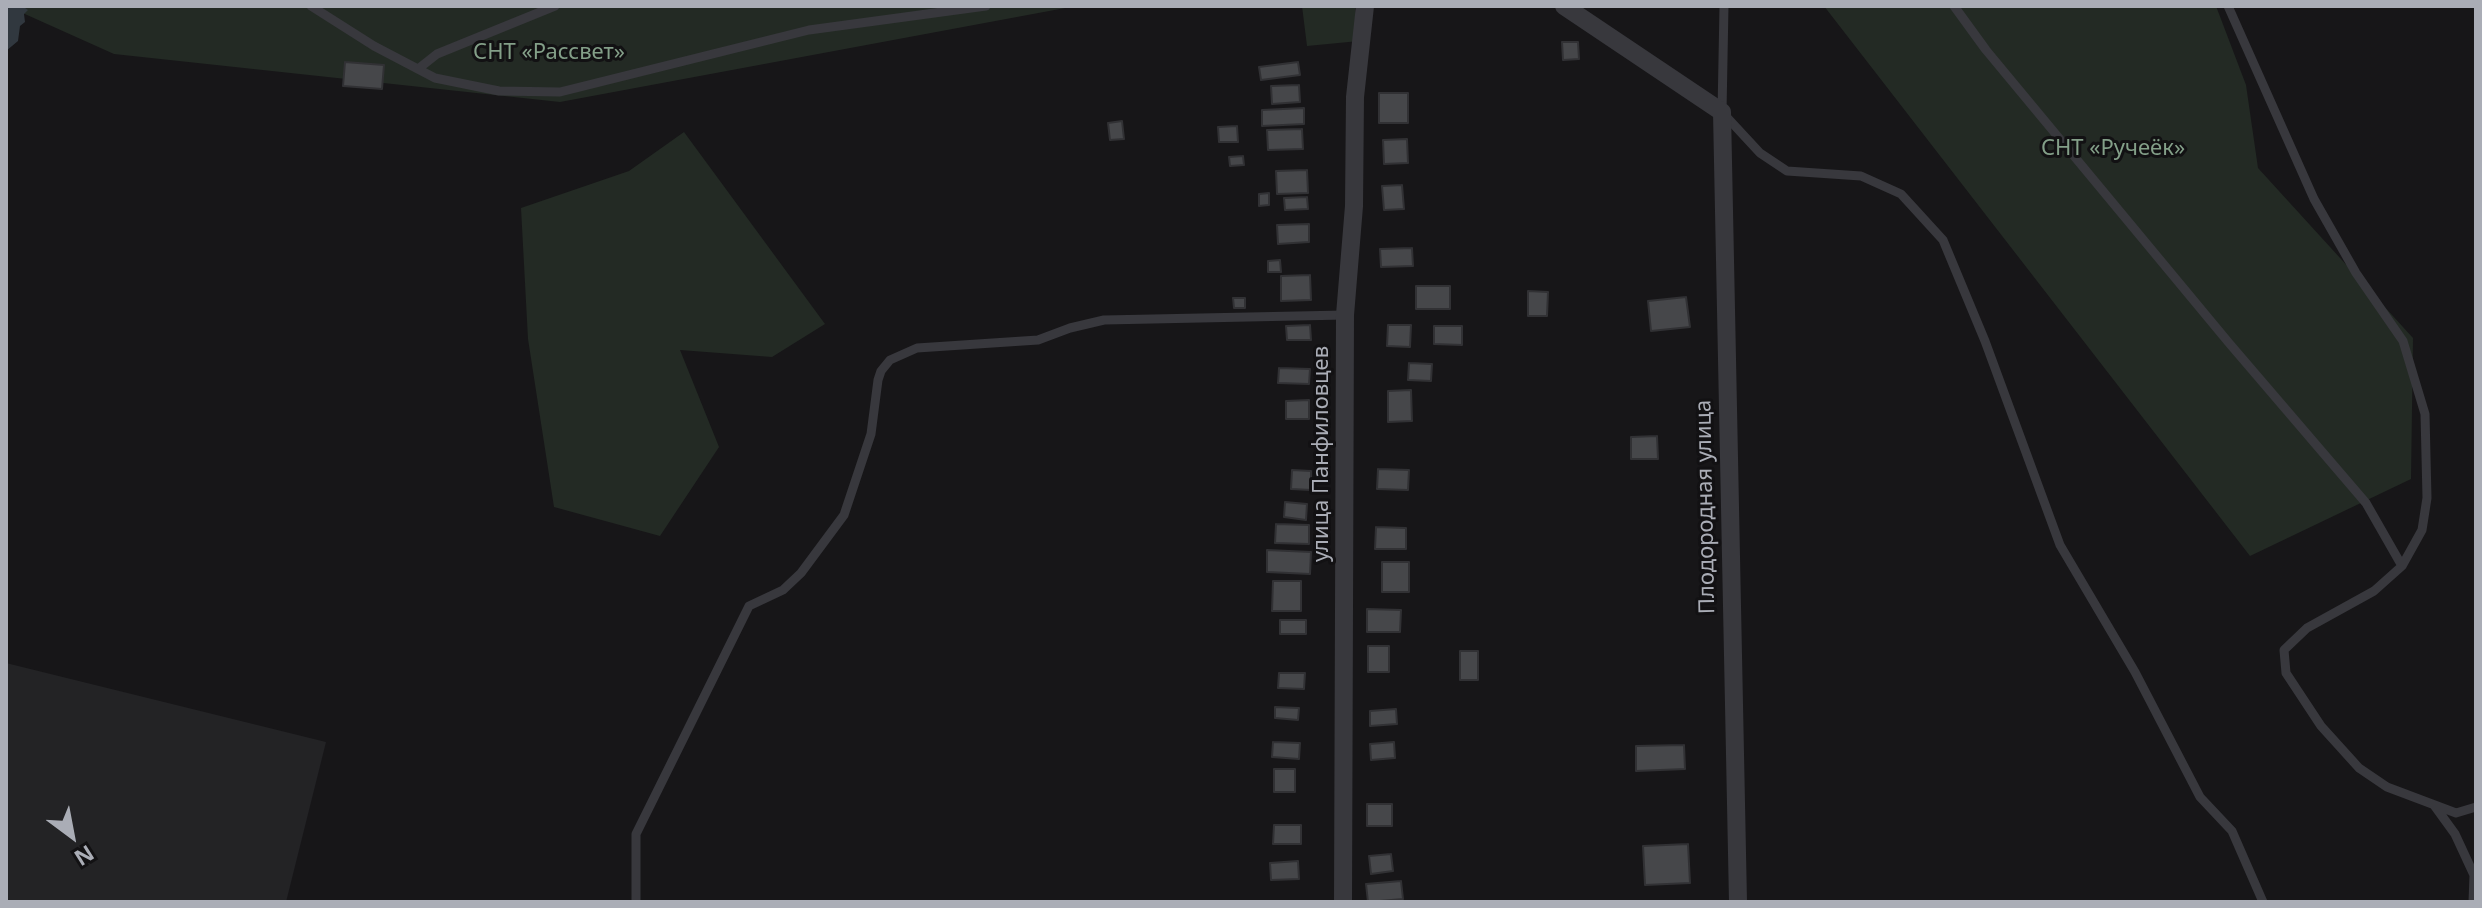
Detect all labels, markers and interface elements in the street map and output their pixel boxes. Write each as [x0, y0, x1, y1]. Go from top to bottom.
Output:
park label: СНТ «Рассвет» [473, 40, 625, 66]
park label: СНТ «Ручеёк» [2041, 136, 2185, 162]
street label: улица Панфиловцев [1309, 346, 1335, 562]
street label: Плодородная улица [1691, 400, 1721, 614]
north arrow [32, 796, 112, 876]
text: N [69, 839, 100, 874]

